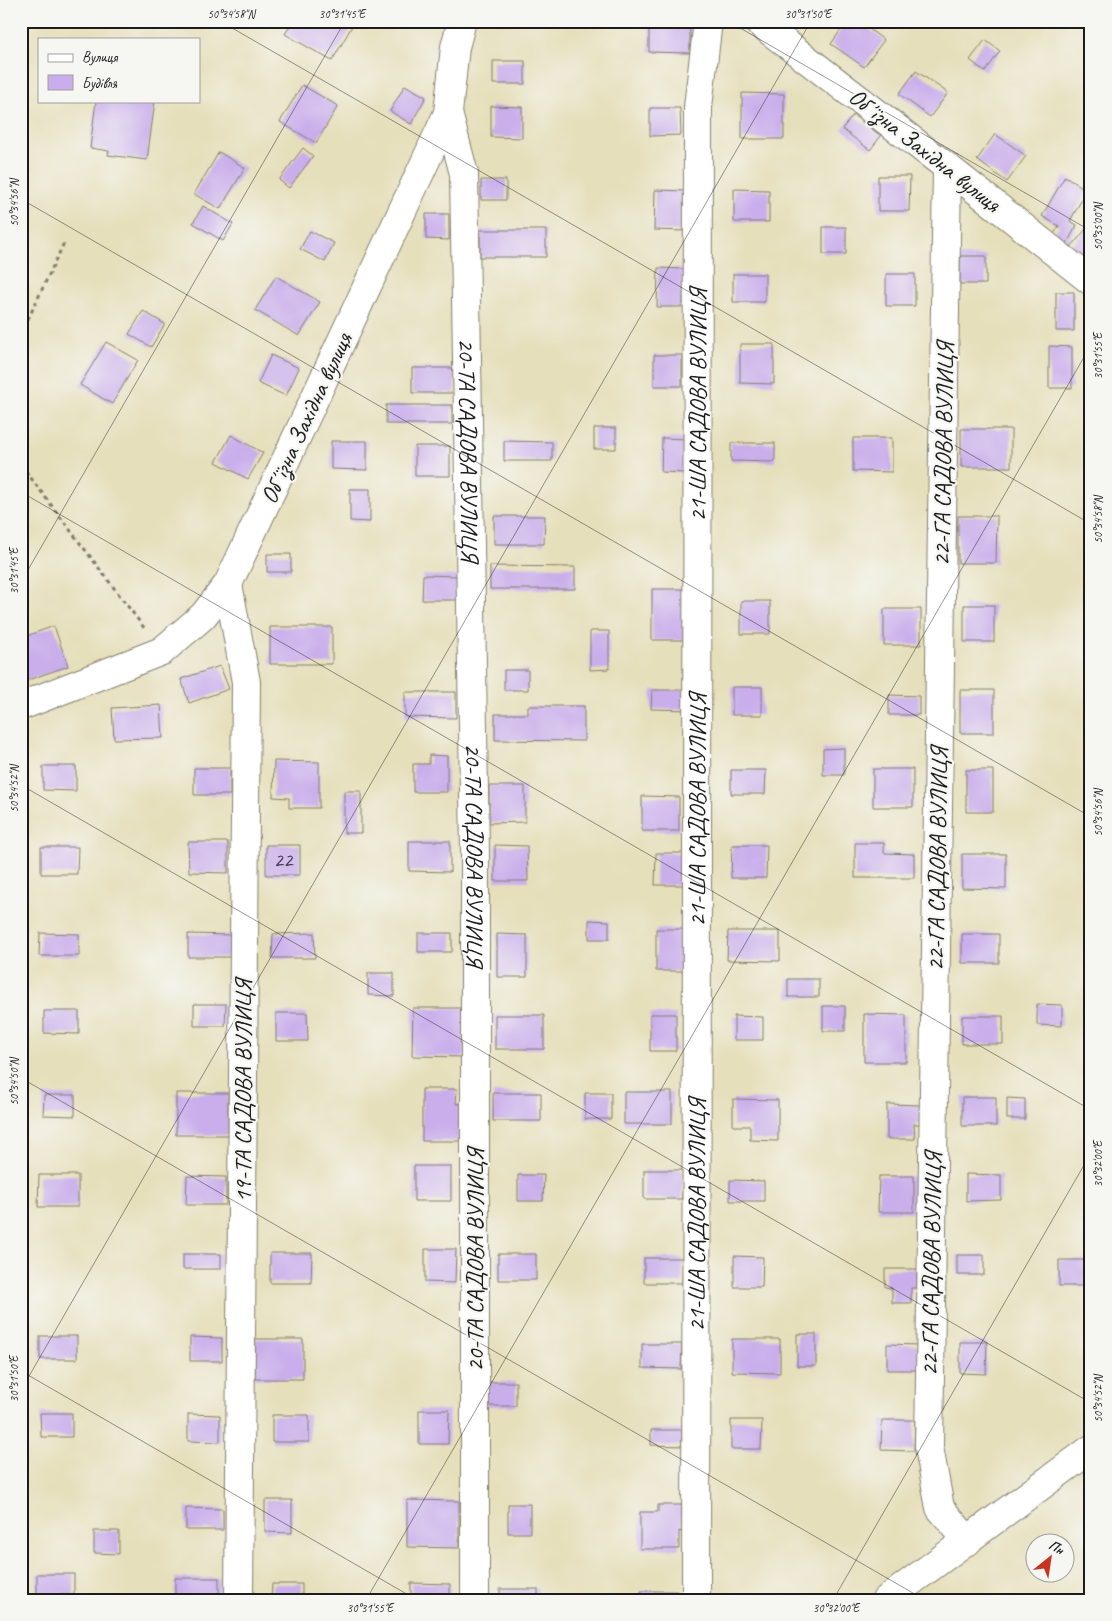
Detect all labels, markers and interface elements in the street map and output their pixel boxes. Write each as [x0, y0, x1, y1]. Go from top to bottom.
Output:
text: 50°34'58"N [207, 6, 256, 22]
text: 30°31'45"E [319, 6, 367, 22]
text: 30°31'50"E [785, 6, 833, 22]
legend [38, 38, 200, 102]
text: Вулиця [82, 48, 119, 67]
text: Будівля [82, 74, 117, 93]
street label: Обʼїзна Західна вулиця [842, 81, 1008, 220]
text: 50°34'56"N [6, 178, 22, 227]
text: 50°35'00"N [1090, 202, 1106, 251]
street label: 21-ША САДОВА ВУЛИЦЯ [682, 285, 713, 521]
street label: Обʼїзна Західна вулиця [253, 327, 360, 509]
text: 30°31'55"E [1090, 331, 1106, 379]
street label: 20-ТА САДОВА ВУЛИЦЯ [452, 338, 485, 566]
street label: 22-ГА САДОВА ВУЛИЦЯ [926, 338, 960, 566]
text: 50°34'58"N [1090, 495, 1106, 544]
text: 30°31'45"E [6, 546, 22, 594]
street label: 21-ША САДОВА ВУЛИЦЯ [682, 690, 712, 926]
street label: 20-ТА САДОВА ВУЛИЦЯ [458, 743, 490, 970]
street label: 22-ГА САДОВА ВУЛИЦЯ [920, 743, 954, 971]
text: 50°34'52"N [6, 764, 22, 813]
text: 50°34'56"N [1090, 788, 1106, 837]
house number: 22 [274, 847, 294, 873]
street label: 19-ТА САДОВА ВУЛИЦЯ [228, 976, 258, 1202]
text: 50°34'50"N [6, 1057, 22, 1106]
street label: 21-ША САДОВА ВУЛИЦЯ [681, 1095, 712, 1331]
text: 30°32'00"E [1090, 1139, 1106, 1187]
street label: 20-ТА САДОВА ВУЛИЦЯ [460, 1145, 490, 1371]
street label: 22-ГА САДОВА ВУЛИЦЯ [914, 1148, 948, 1376]
text: 30°31'50"E [6, 1354, 22, 1402]
text: 50°34'52"N [1090, 1374, 1106, 1423]
north arrow [1024, 1534, 1074, 1584]
text: Пн [1046, 1536, 1068, 1559]
text: 30°31'55"E [347, 1600, 395, 1616]
text: 30°32'00"E [813, 1600, 861, 1616]

